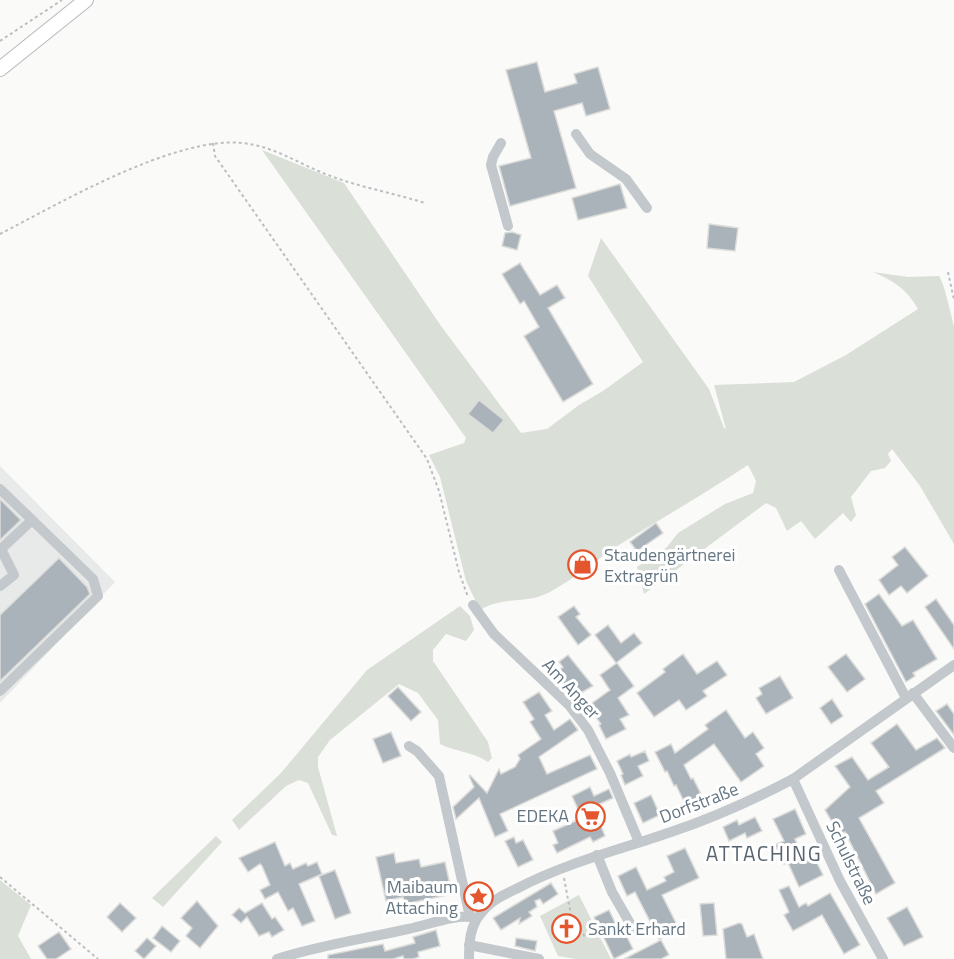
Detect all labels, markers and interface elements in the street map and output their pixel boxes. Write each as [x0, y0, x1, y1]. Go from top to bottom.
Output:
place label: Staudengärtnerei Extragrün [604, 541, 735, 589]
shop icon: Staudengärtnerei Extragrün [567, 549, 599, 581]
street label: Am Anger [536, 652, 607, 725]
street label: Dorfstraße [655, 775, 742, 830]
supermarket icon: EDEKA [574, 800, 606, 832]
place label: EDEKA [517, 802, 569, 829]
street label: Schulstraße [820, 816, 883, 909]
district label: ATTACHING [706, 837, 822, 869]
place label: Maibaum Attaching [386, 873, 458, 921]
place icon: Maibaum Attaching [463, 881, 495, 913]
church icon: Sankt Erhard [551, 913, 583, 945]
place label: Sankt Erhard [588, 915, 686, 942]

